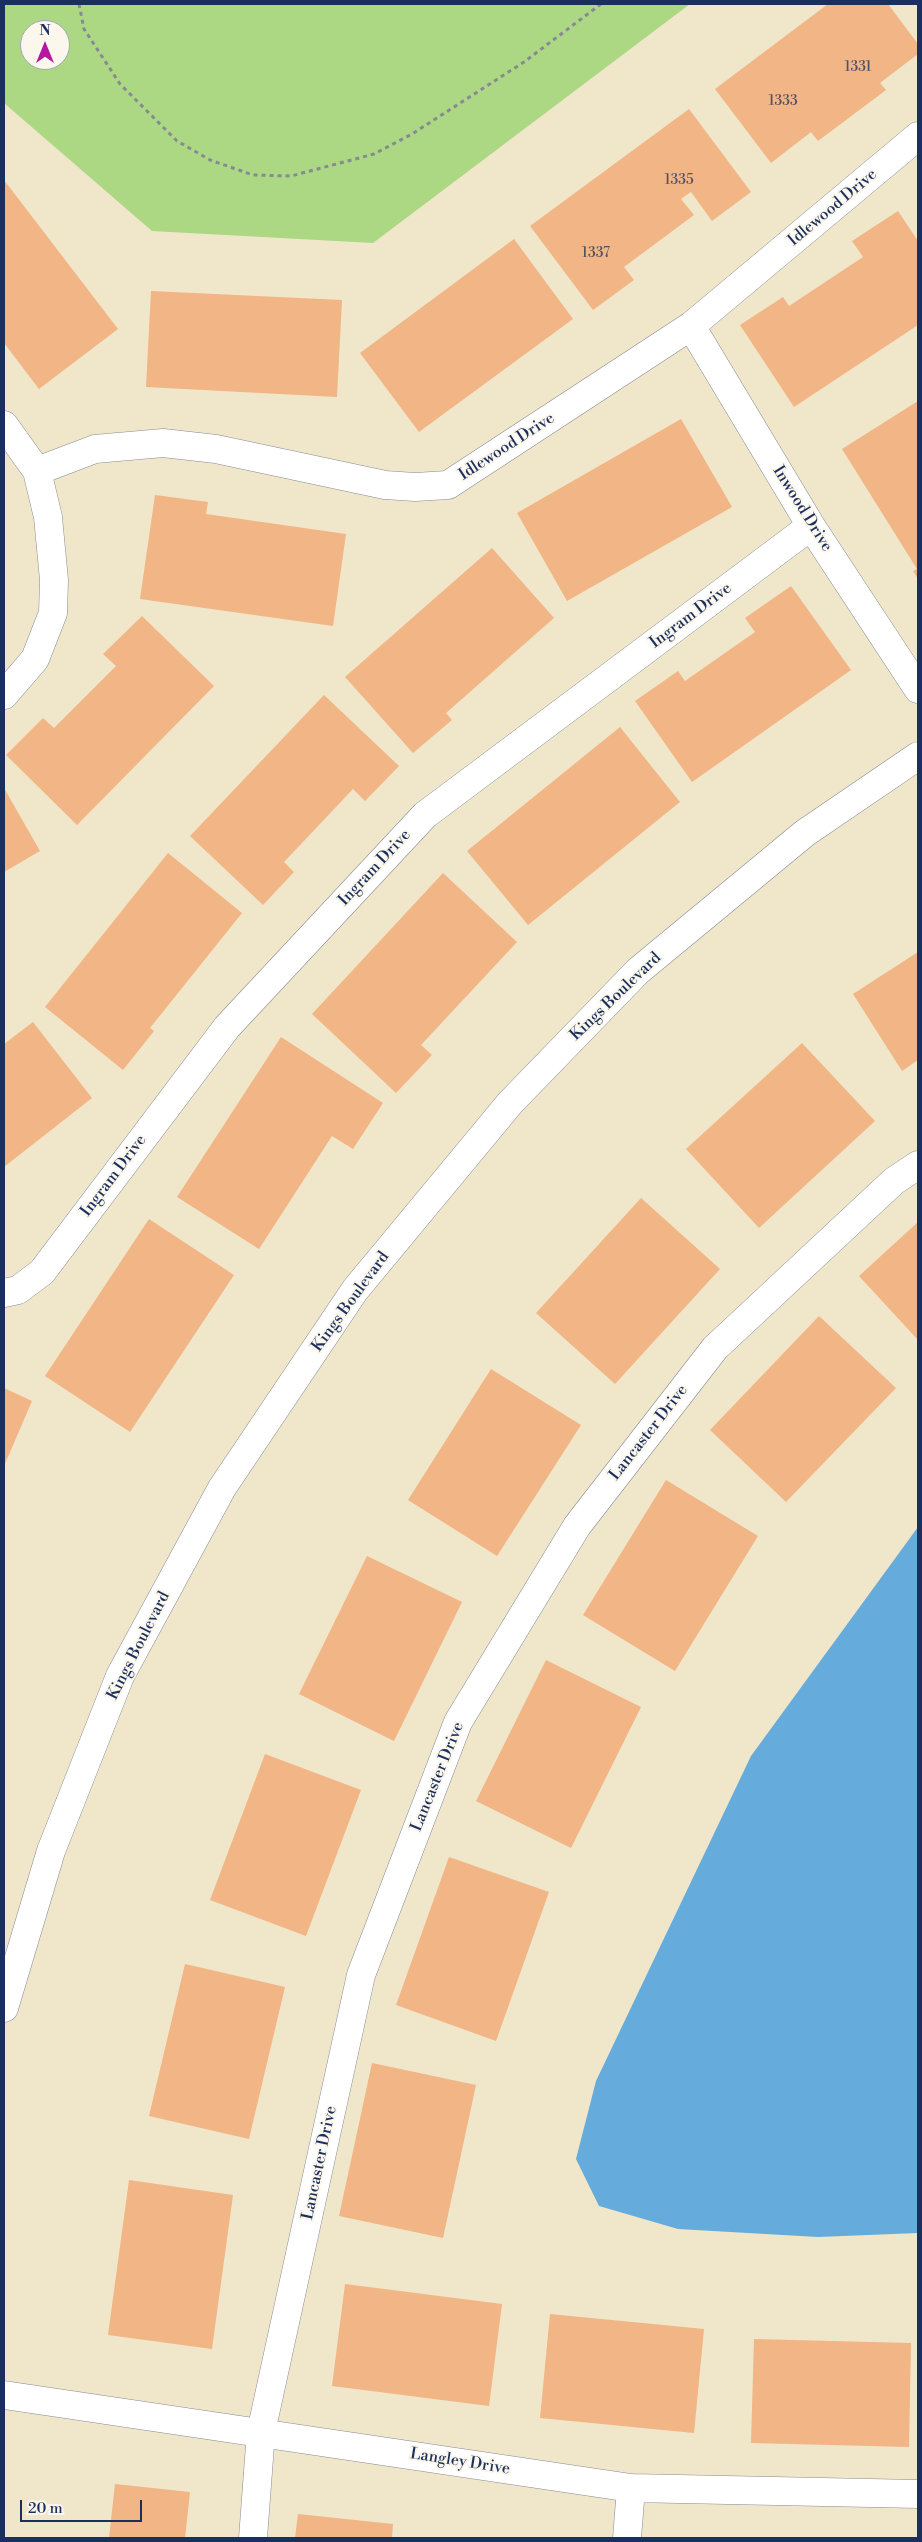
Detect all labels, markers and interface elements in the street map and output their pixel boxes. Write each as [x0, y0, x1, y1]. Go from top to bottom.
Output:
north arrow [20, 20, 70, 70]
text: N [39, 22, 51, 40]
house number: 1331 [844, 60, 872, 76]
house number: 1333 [768, 94, 798, 110]
street label: Idlewood Drive [785, 165, 881, 251]
house number: 1335 [664, 173, 694, 189]
house number: 1337 [582, 246, 610, 262]
street label: Idlewood Drive [456, 409, 558, 485]
street label: Inwood Drive [768, 463, 836, 555]
street label: Ingram Drive [646, 579, 736, 653]
street label: Ingram Drive [335, 826, 415, 910]
street label: Kings Boulevard [567, 949, 665, 1045]
street label: Ingram Drive [77, 1131, 151, 1221]
street label: Kings Boulevard [308, 1248, 394, 1356]
street label: Lancaster Drive [606, 1381, 692, 1485]
street label: Kings Boulevard [103, 1589, 175, 1703]
street label: Lancaster Drive [407, 1720, 469, 1834]
street label: Lancaster Drive [299, 2104, 341, 2222]
street label: Langley Drive [409, 2445, 511, 2479]
scale bar [22, 2490, 145, 2522]
text: 20 m [28, 2499, 63, 2518]

